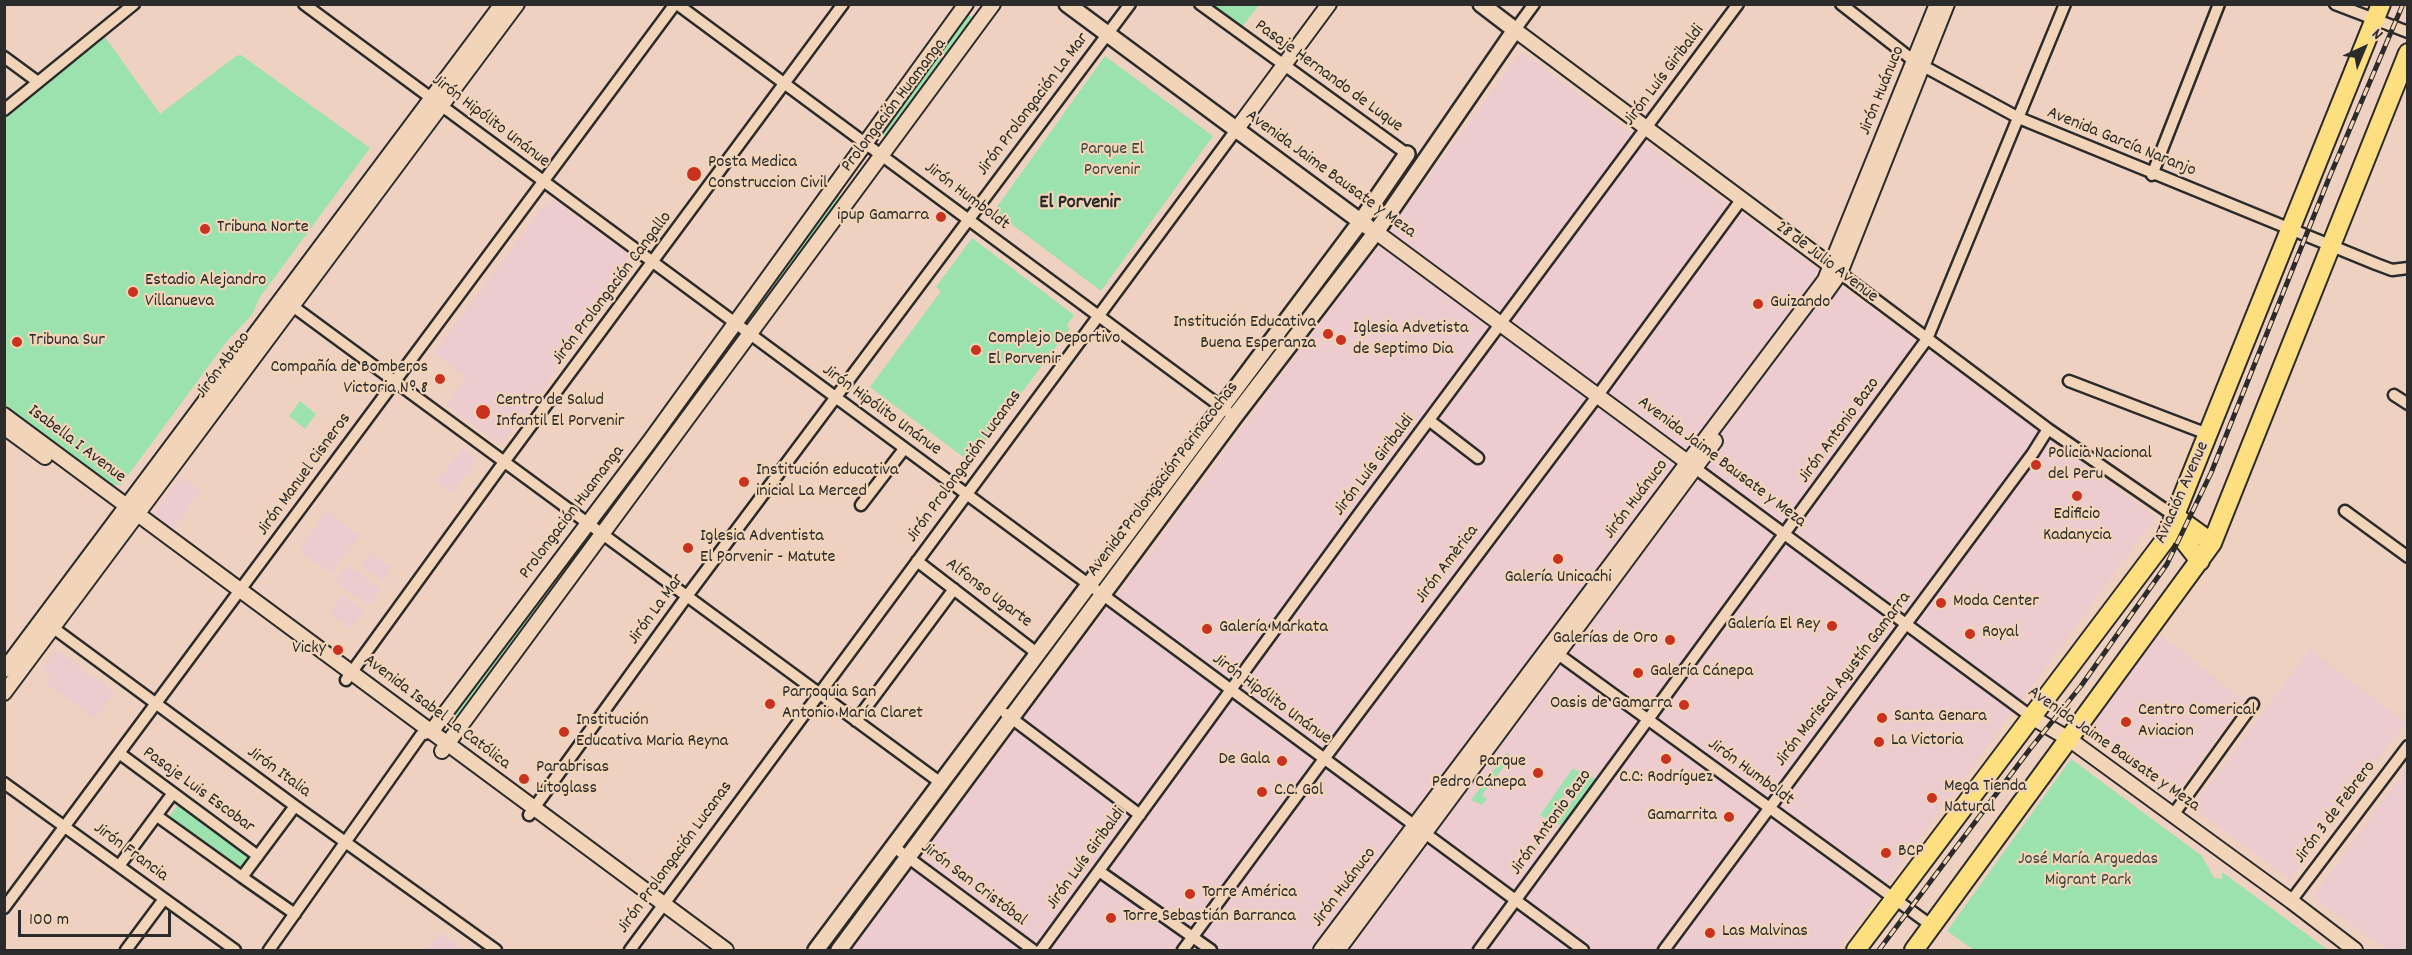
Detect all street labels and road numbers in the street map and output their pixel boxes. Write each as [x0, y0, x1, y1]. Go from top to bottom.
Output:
street label: Pasaje Hernando de Luque [1250, 16, 1406, 138]
street label: Jirón Luís Giribaldi [1620, 21, 1710, 131]
street label: Jirón Prolongación La Mar [973, 29, 1095, 181]
street label: Prolongación Huamanga [838, 35, 952, 177]
street label: Jirón Huánuco [1855, 43, 1911, 139]
street label: Jirón Hipólito Unánue [427, 71, 553, 173]
street label: Avenida García Naranjo [2043, 103, 2199, 183]
street label: Avenida Jaime Bausate y Meza [1241, 106, 1419, 244]
street label: Jirón Humboldt [919, 158, 1013, 236]
street label: Jirón Prolongación Cangallo [548, 208, 678, 370]
street label: 28 de Julio Avenue [1770, 217, 1882, 309]
street label: Jirón Abtao [192, 328, 256, 404]
street label: Jirón Hipólito Unánue [817, 360, 945, 462]
street label: Jirón Antonio Bazo [1794, 374, 1886, 488]
street label: Avenida Prolongación Parinacochas [1084, 378, 1244, 582]
street label: Jirón Prolongación Lucanas [903, 387, 1027, 547]
street label: Avenida Jaime Bausate y Meza [1633, 393, 1809, 533]
street label: Isabella I Avenue [23, 401, 129, 489]
street label: Jirón Manuel Cisneros [253, 409, 357, 541]
street label: Jirón Luís Giribaldi [1330, 411, 1420, 521]
street label: Aviación Avenue [2151, 439, 2215, 547]
street label: Prolongación Huamanga [516, 442, 630, 584]
street label: Jirón Huánuco [1600, 456, 1674, 544]
street label: Jirón Amèrica [1412, 522, 1484, 608]
street label: Alfonso Ugarte [940, 554, 1036, 634]
street label: Jirón La Mar [624, 570, 690, 650]
street label: Jirón Mariscal Agustín Gamarra [1771, 588, 1917, 772]
street label: Jirón Hipólito Unánue [1207, 649, 1335, 751]
street label: Avenida Isabel La Católica [358, 651, 514, 775]
street label: Avenida Jaime Bausate y Meza [2023, 682, 2203, 818]
street label: Jirón Humboldt [1703, 734, 1797, 812]
street label: Pasaje Luis Escobar [138, 743, 258, 839]
street label: Jirón Italia [242, 743, 314, 803]
street label: Jirón 3 de Febrero [2290, 758, 2382, 868]
street label: Jirón Antonio Bazo [1506, 766, 1598, 880]
street label: Jirón Prolongación Lucanas [614, 778, 738, 938]
street label: Jirón Luís Giribaldi [1042, 803, 1132, 915]
street label: Jirón Francia [88, 819, 172, 887]
street label: Jirón San Cristóbal [916, 838, 1030, 932]
street label: Jirón Huánuco [1308, 844, 1382, 932]

